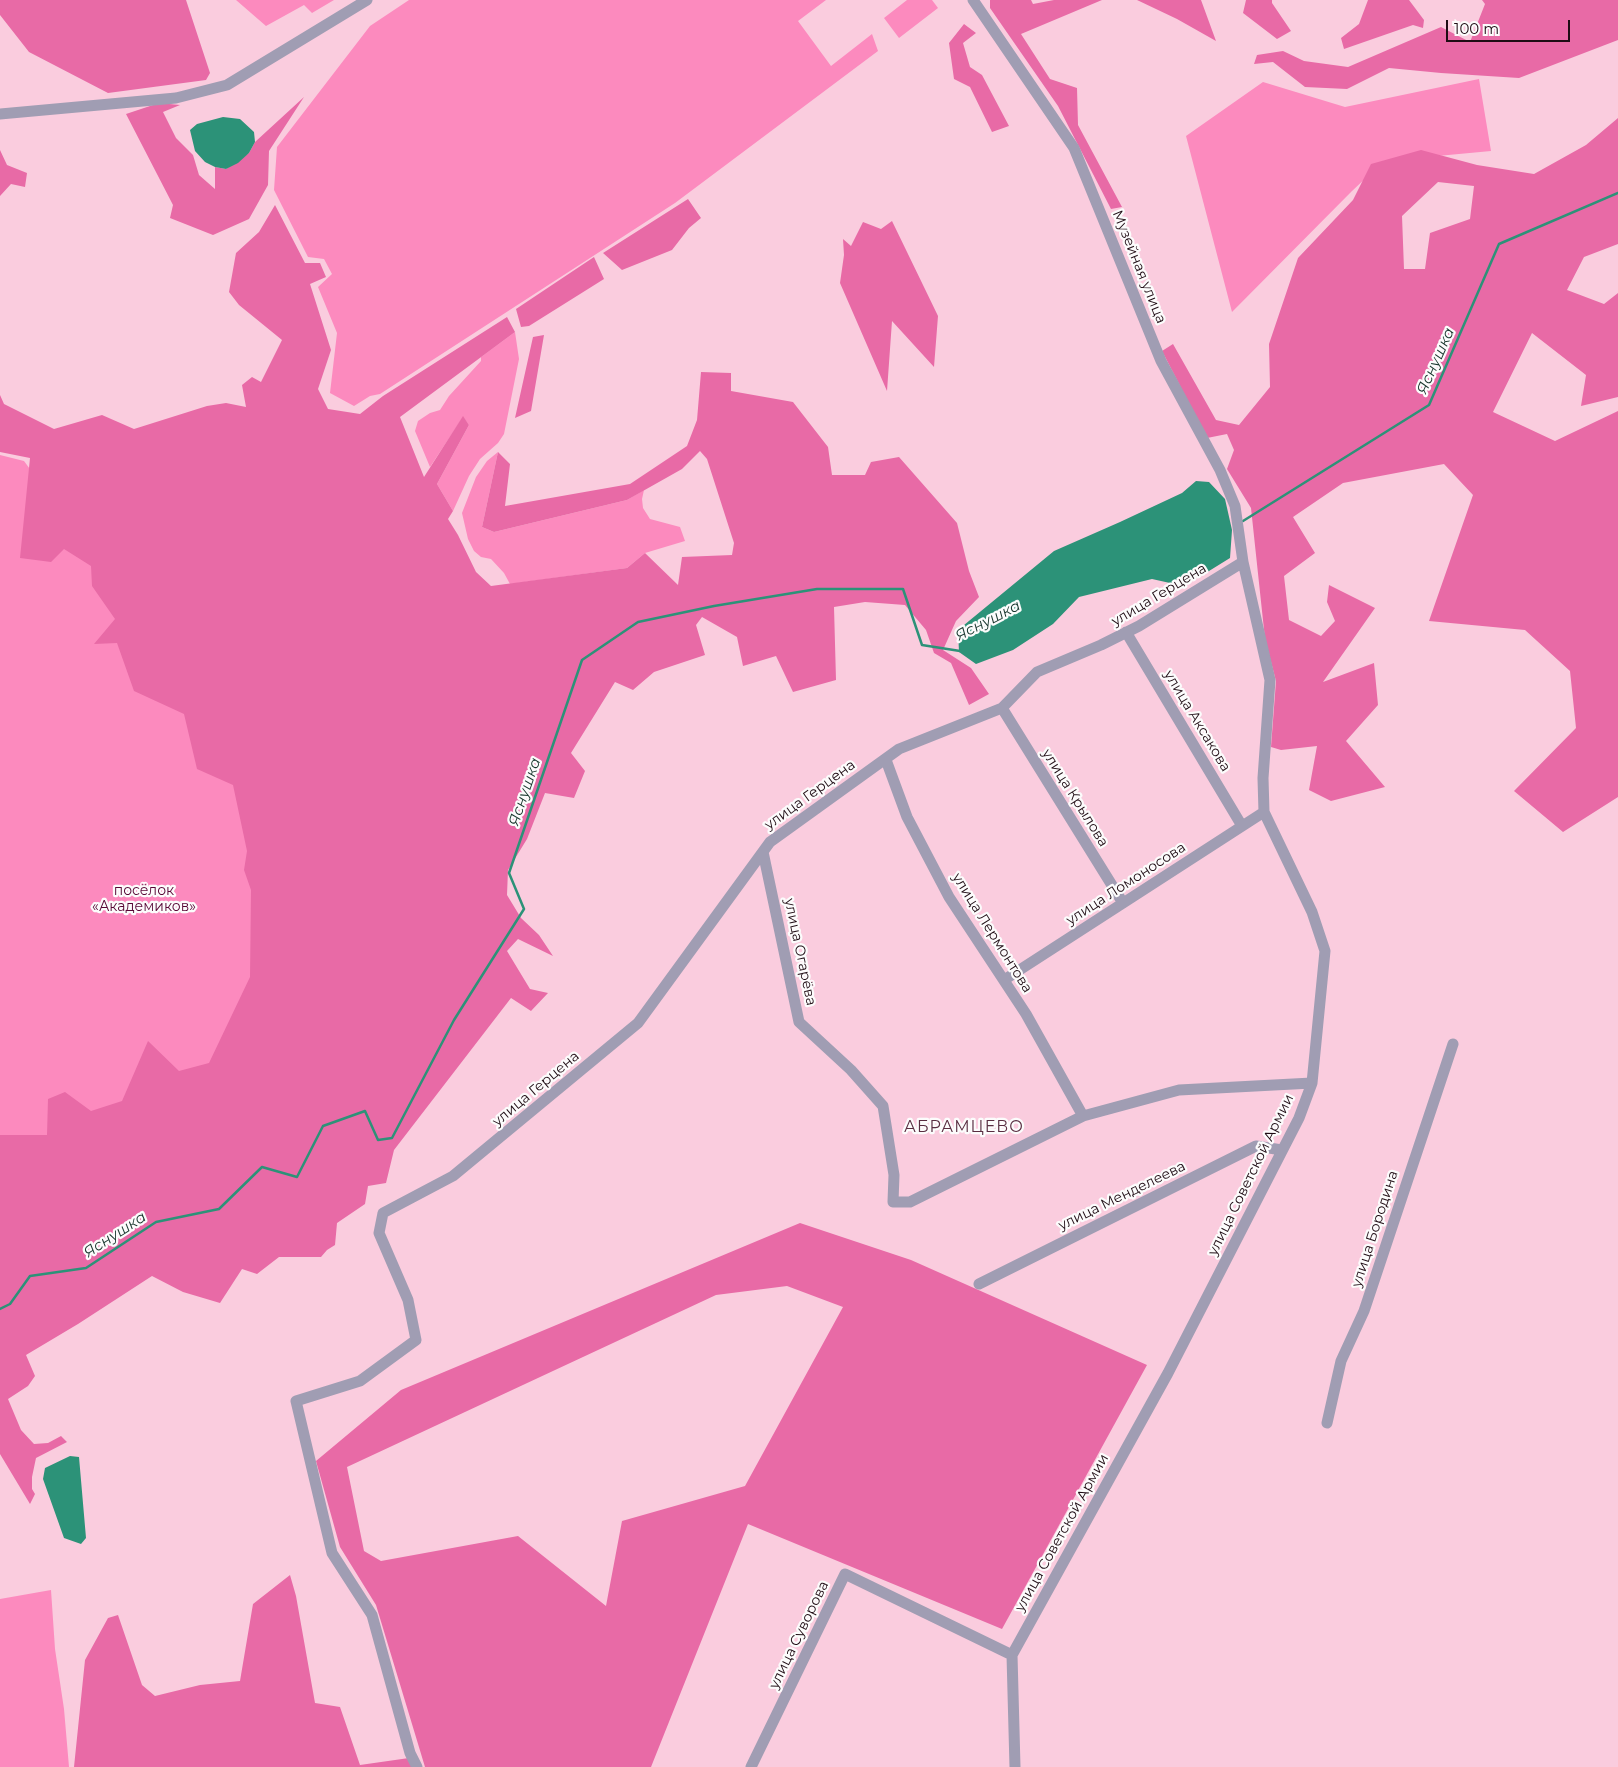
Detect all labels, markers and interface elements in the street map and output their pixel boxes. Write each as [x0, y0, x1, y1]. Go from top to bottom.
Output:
scale bar [1448, 10, 1572, 42]
text: 100 m [1454, 19, 1499, 38]
street label: Музейная улица [1109, 208, 1169, 326]
water label: Яснушка [1413, 325, 1459, 397]
street label: улица Герцена [1108, 560, 1210, 630]
water label: Яснушка [952, 597, 1024, 645]
street label: улица Аксакова [1160, 667, 1234, 775]
street label: улица Крылова [1038, 746, 1112, 850]
water label: Яснушка [505, 756, 545, 828]
street label: улица Герцена [761, 757, 859, 833]
street label: улица Ломоносова [1063, 839, 1189, 929]
street label: улица Лермонтова [948, 870, 1036, 996]
park label: посёлок «Академиков» [92, 883, 196, 916]
street label: улица Огарёва [780, 897, 820, 1007]
street label: улица Герцена [489, 1048, 583, 1130]
street label: улица Советской Армии [1205, 1092, 1297, 1258]
district label: АБРАМЦЕВО [903, 1117, 1025, 1137]
street label: улица Менделеева [1056, 1158, 1188, 1234]
street label: улица Бородина [1348, 1169, 1402, 1289]
water label: Яснушка [80, 1208, 150, 1262]
street label: улица Советской Армии [1012, 1451, 1112, 1615]
street label: улица Суворова [766, 1578, 832, 1692]

